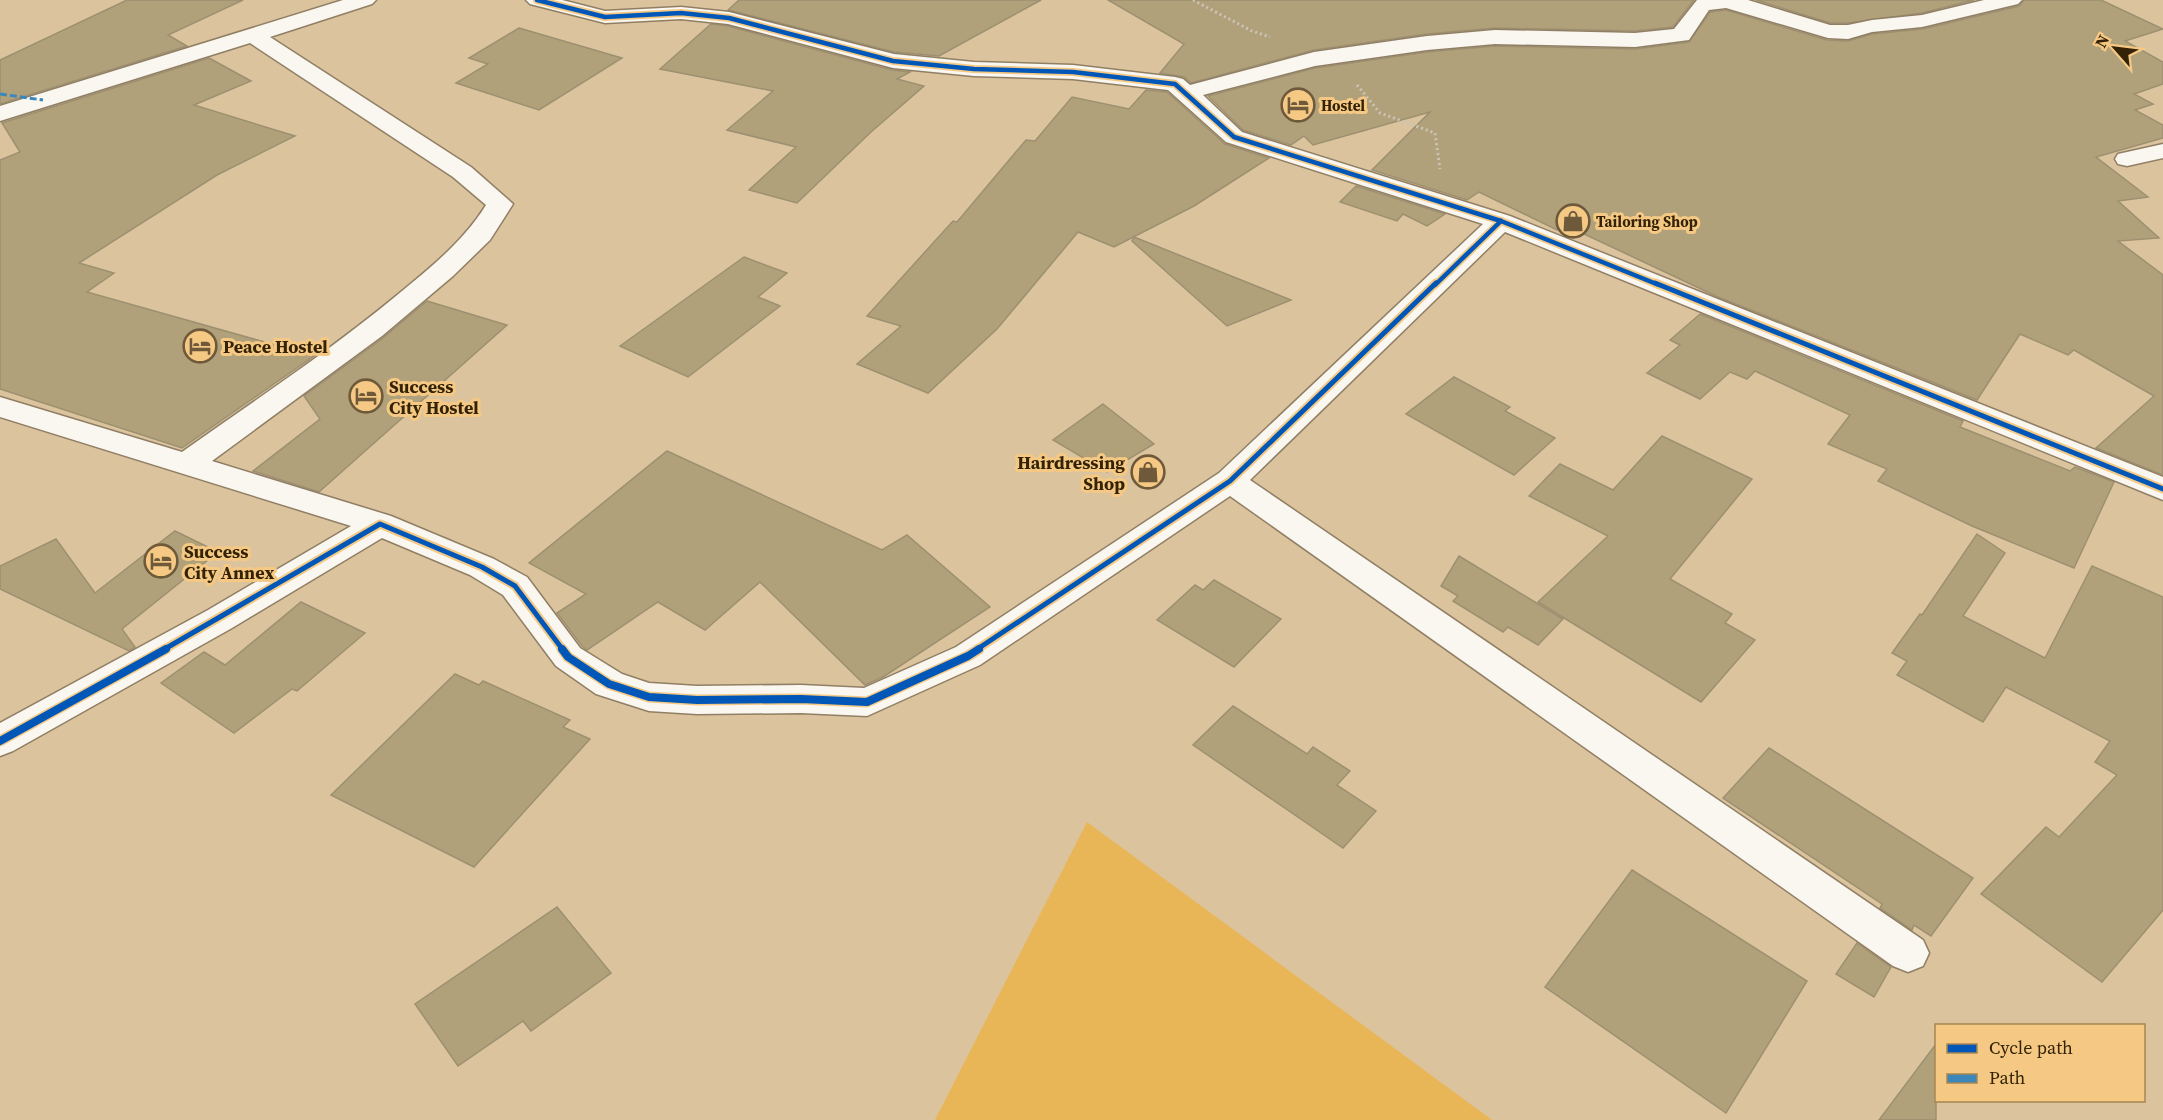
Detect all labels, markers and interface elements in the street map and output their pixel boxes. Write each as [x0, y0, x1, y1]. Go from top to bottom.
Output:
north arrow [2085, 18, 2145, 78]
text: N [2089, 30, 2114, 51]
hotel icon: Hostel [1280, 87, 1316, 123]
place label: Hostel [1321, 95, 1365, 116]
shop icon: Tailoring Shop [1555, 203, 1591, 239]
place label: Tailoring Shop [1596, 211, 1698, 232]
hotel icon: Peace Hostel [182, 328, 218, 364]
place label: Peace Hostel [223, 334, 328, 359]
place label: Success City Hostel [389, 374, 479, 420]
hotel icon: Success City Hostel [348, 378, 384, 414]
place label: Hairdressing Shop [1017, 450, 1125, 496]
shop icon: Hairdressing Shop [1130, 454, 1166, 490]
place label: Success City Annex [184, 539, 274, 585]
hotel icon: Success City Annex [143, 543, 179, 579]
legend [1935, 1024, 2145, 1102]
text: Cycle path [1989, 1035, 2073, 1060]
text: Path [1989, 1065, 2026, 1090]

